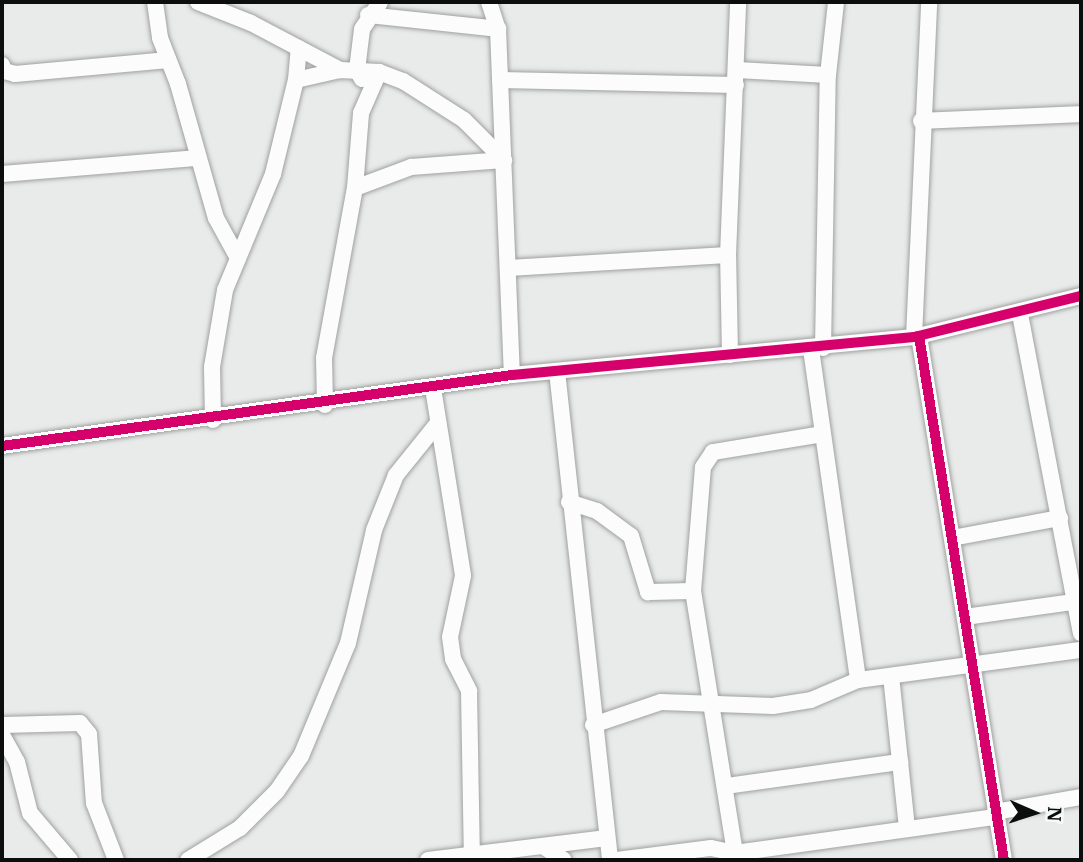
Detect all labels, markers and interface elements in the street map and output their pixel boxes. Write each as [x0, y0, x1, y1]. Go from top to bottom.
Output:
north arrow [999, 778, 1069, 848]
text: N [1043, 806, 1067, 822]

